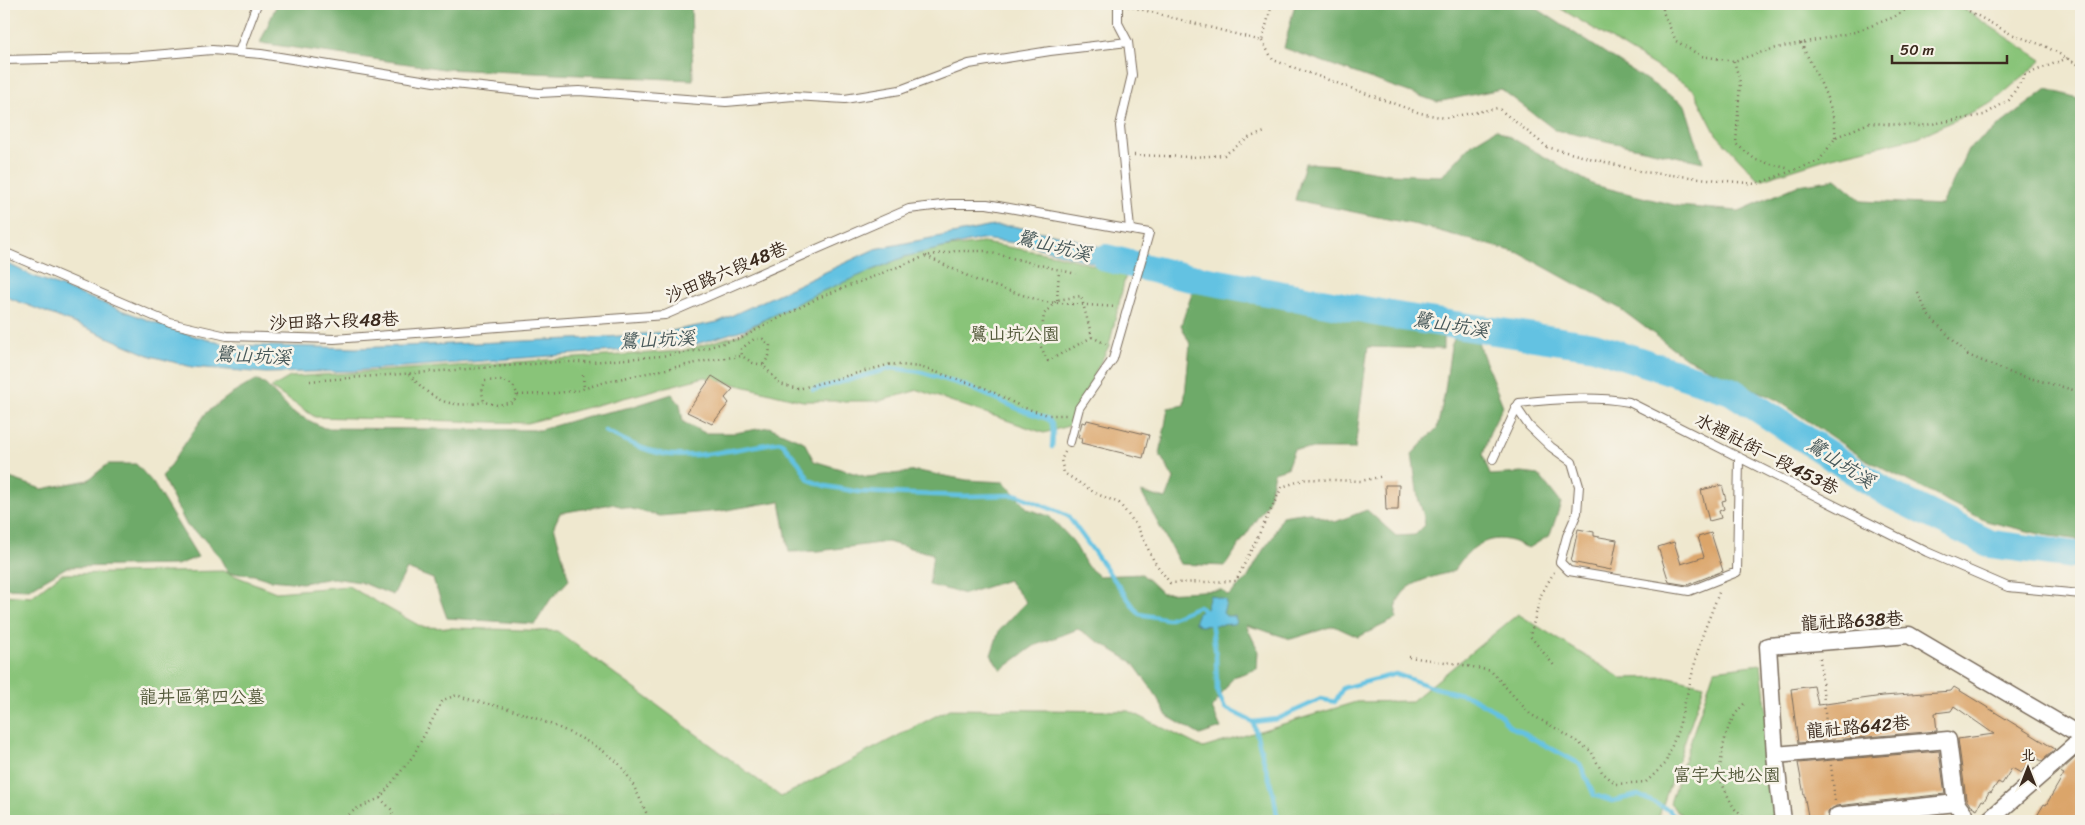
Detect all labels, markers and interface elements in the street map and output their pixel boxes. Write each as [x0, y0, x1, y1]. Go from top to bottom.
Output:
scale bar [1892, 32, 2008, 64]
text: 50 m [1900, 37, 1935, 63]
water label: 鷺山坑溪 [1013, 220, 1096, 271]
street label: 沙田路六段48巷 [660, 232, 792, 312]
water label: 鷺山坑溪 [1411, 302, 1492, 347]
street label: 沙田路六段48巷 [268, 303, 400, 339]
park label: 鷺山坑公園 [970, 318, 1060, 350]
water label: 鷺山坑溪 [618, 321, 697, 358]
water label: 鷺山坑溪 [214, 337, 293, 374]
street label: 水裡社街一段453巷 [1689, 404, 1845, 504]
water label: 鷺山坑溪 [1800, 428, 1882, 497]
street label: 龍社路638巷 [1800, 602, 1904, 640]
park label: 龍井區第四公墓 [139, 681, 265, 713]
street label: 龍社路642巷 [1805, 707, 1911, 747]
north arrow [2002, 742, 2052, 792]
text: 北 [2021, 743, 2035, 768]
park label: 富宇大地公園 [1673, 759, 1781, 791]

